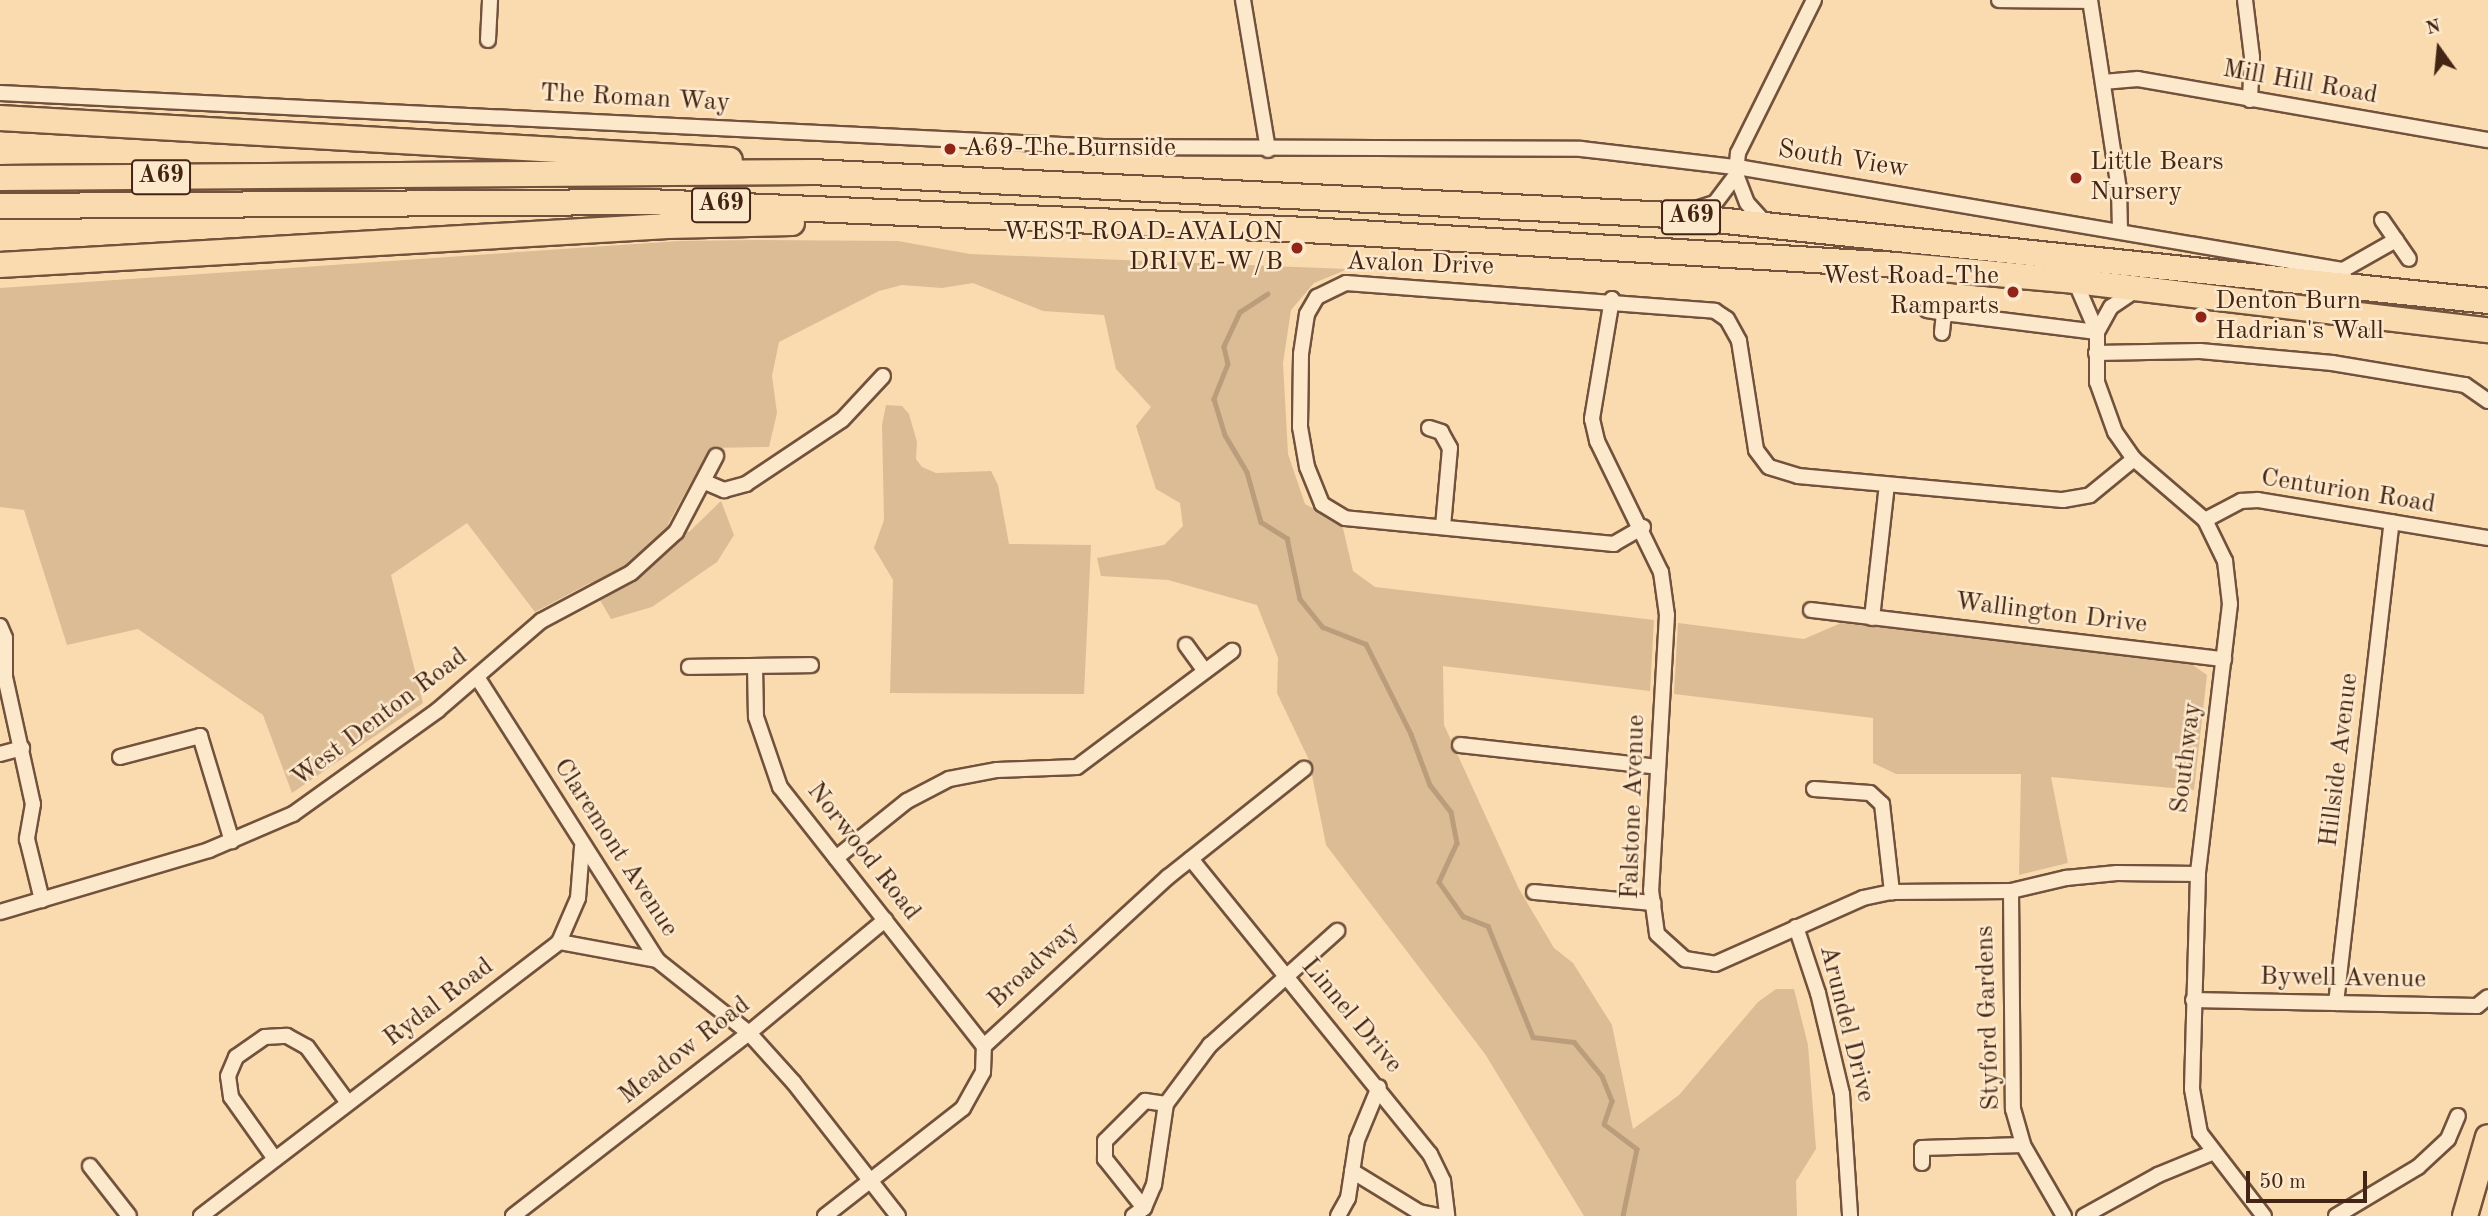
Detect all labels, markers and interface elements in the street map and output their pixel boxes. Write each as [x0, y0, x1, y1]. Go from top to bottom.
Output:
north arrow [2404, 14, 2474, 84]
text: N [2424, 17, 2443, 39]
street label: Mill Hill Road [2220, 54, 2380, 112]
street label: The Roman Way [539, 78, 731, 120]
place label: A69-The Burnside [964, 133, 1176, 165]
street label: South View [1776, 134, 1910, 186]
marker: A69-The Burnside [942, 141, 958, 157]
place label: Little Bears Nursery [2090, 147, 2224, 208]
road number: A69 [130, 156, 192, 197]
marker: Little Bears Nursery [2068, 170, 2084, 186]
road number: A69 [690, 184, 752, 226]
road number: A69 [1660, 196, 1722, 238]
place label: WEST ROAD-AVALON DRIVE-W/B [1003, 217, 1283, 278]
marker: WEST ROAD-AVALON DRIVE-W/B [1289, 240, 1305, 256]
street label: Avalon Drive [1346, 247, 1494, 283]
place label: West Road-The Ramparts [1822, 261, 1999, 322]
marker: West Road-The Ramparts [2005, 284, 2021, 300]
place label: Denton Burn Hadrian's Wall [2215, 286, 2384, 348]
marker: Denton Burn Hadrian's Wall [2193, 309, 2209, 325]
street label: Centurion Road [2259, 463, 2437, 521]
street label: Wallington Drive [1953, 587, 2149, 641]
street label: West Denton Road [286, 642, 474, 794]
street label: Hillside Avenue [2314, 671, 2366, 849]
street label: Southway [2165, 701, 2209, 815]
street label: Falstone Avenue [1615, 714, 1653, 900]
street label: Claremont Avenue [546, 753, 684, 943]
street label: Norwood Road [799, 777, 927, 927]
street label: Broadway [982, 916, 1086, 1016]
street label: Styford Gardens [1970, 925, 2008, 1111]
street label: Arundel Drive [1811, 942, 1881, 1106]
street label: Rydal Road [378, 951, 500, 1055]
street label: Linnel Drive [1294, 952, 1408, 1080]
street label: Bywell Avenue [2259, 962, 2427, 996]
street label: Meadow Road [613, 990, 757, 1112]
scale bar [2250, 1156, 2371, 1200]
text: 50 m [2259, 1172, 2306, 1193]

